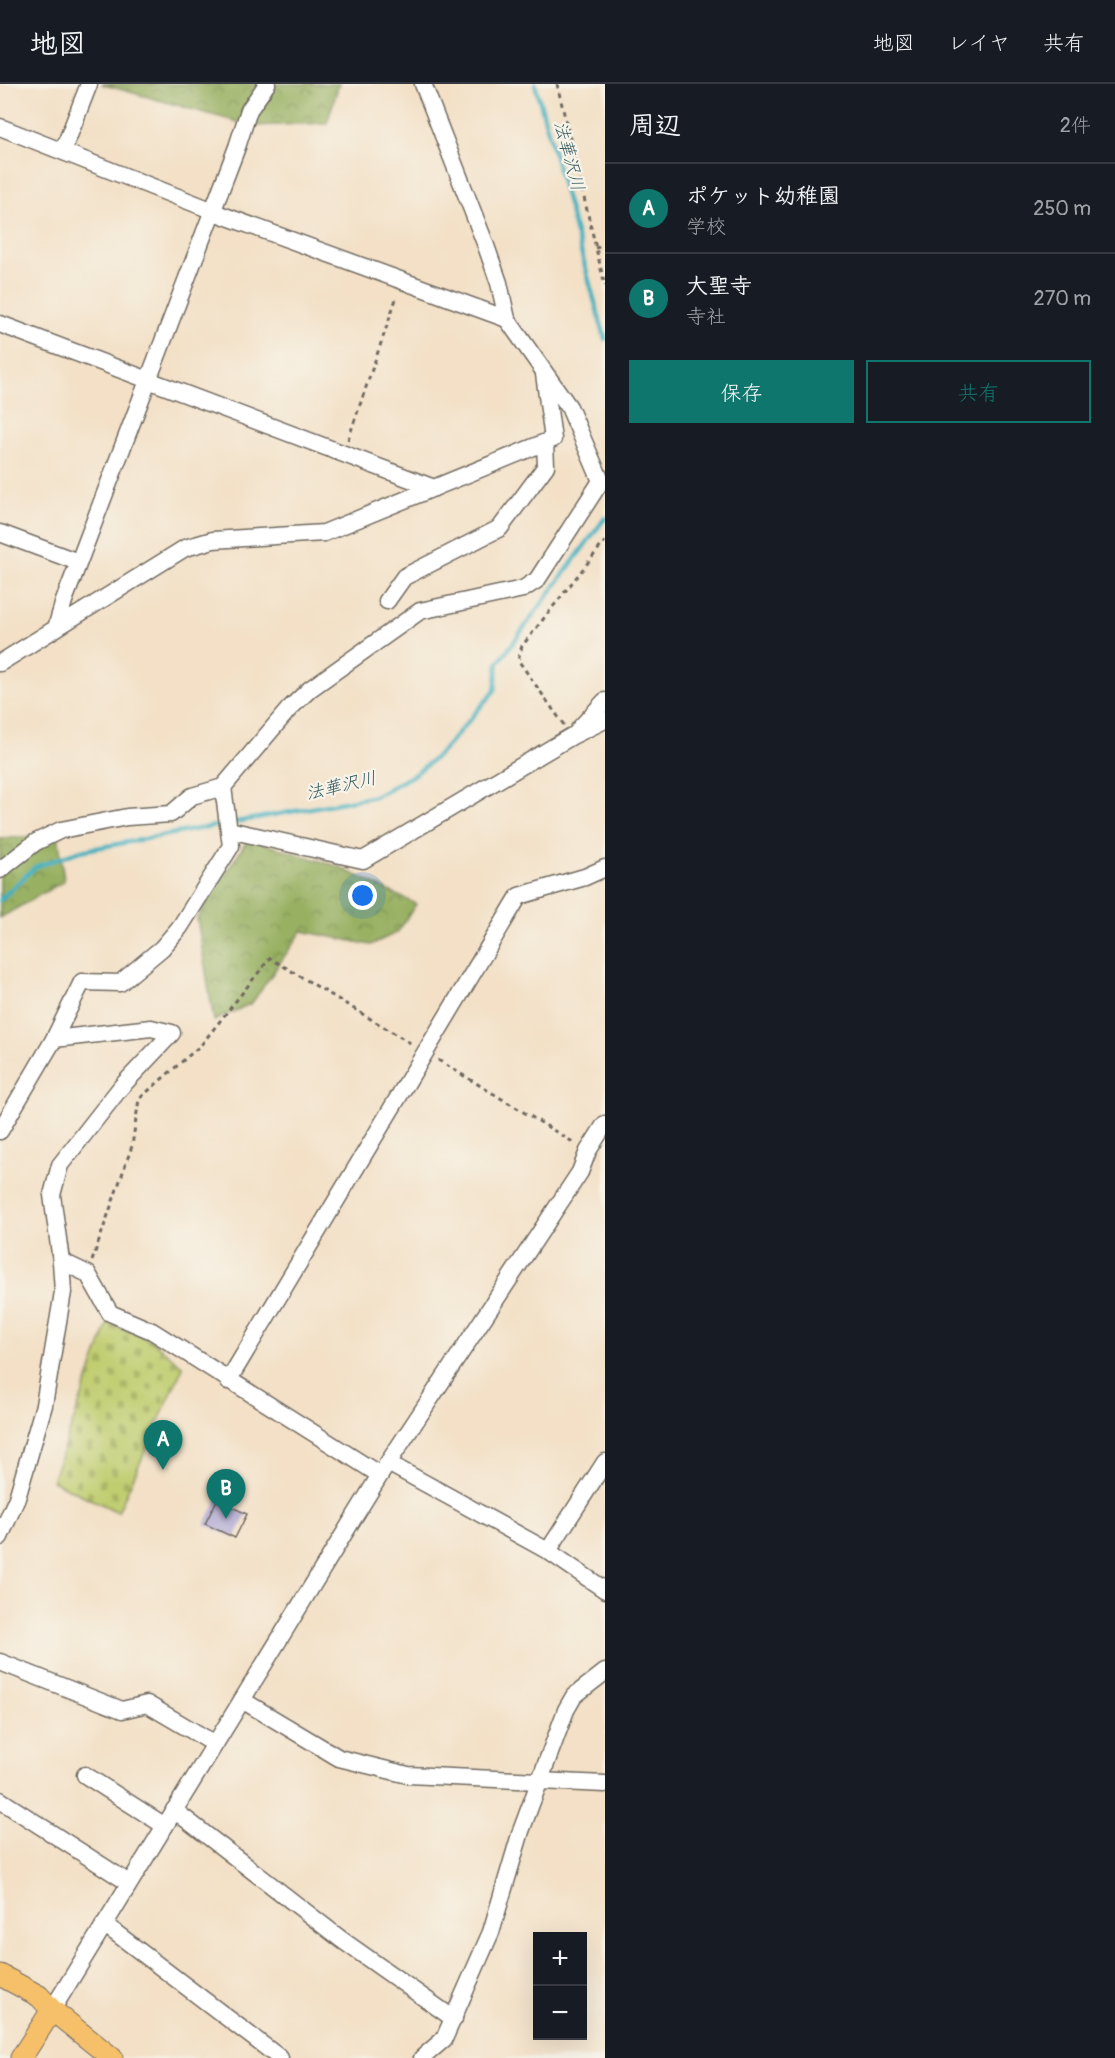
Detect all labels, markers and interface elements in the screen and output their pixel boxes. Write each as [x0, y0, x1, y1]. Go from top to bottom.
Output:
text: 地図 [30, 27, 86, 62]
text: 地図 [873, 30, 915, 57]
text: レイヤ [948, 30, 1010, 57]
text: 共有 [1043, 30, 1085, 57]
text: 周辺 [629, 110, 681, 142]
text: 2件 [1060, 113, 1091, 138]
water label: 法華沢川 [549, 118, 589, 194]
text: ポケット幼稚園 [686, 182, 840, 210]
text: A [642, 196, 655, 221]
text: 250 m [1033, 196, 1091, 221]
text: 学校 [686, 214, 726, 239]
text: 大聖寺 [686, 272, 752, 300]
text: B [643, 286, 654, 311]
text: 270 m [1033, 286, 1091, 311]
text: 寺社 [686, 304, 726, 329]
button: 保存 [629, 360, 854, 423]
button: 共有 [866, 360, 1091, 423]
water label: 法華沢川 [303, 767, 379, 805]
your location [348, 881, 377, 910]
pin: A [144, 1420, 182, 1470]
pin: B [206, 1470, 246, 1519]
map controls [533, 1932, 587, 2040]
button: + [533, 1932, 587, 1986]
button: − [533, 1986, 587, 2040]

